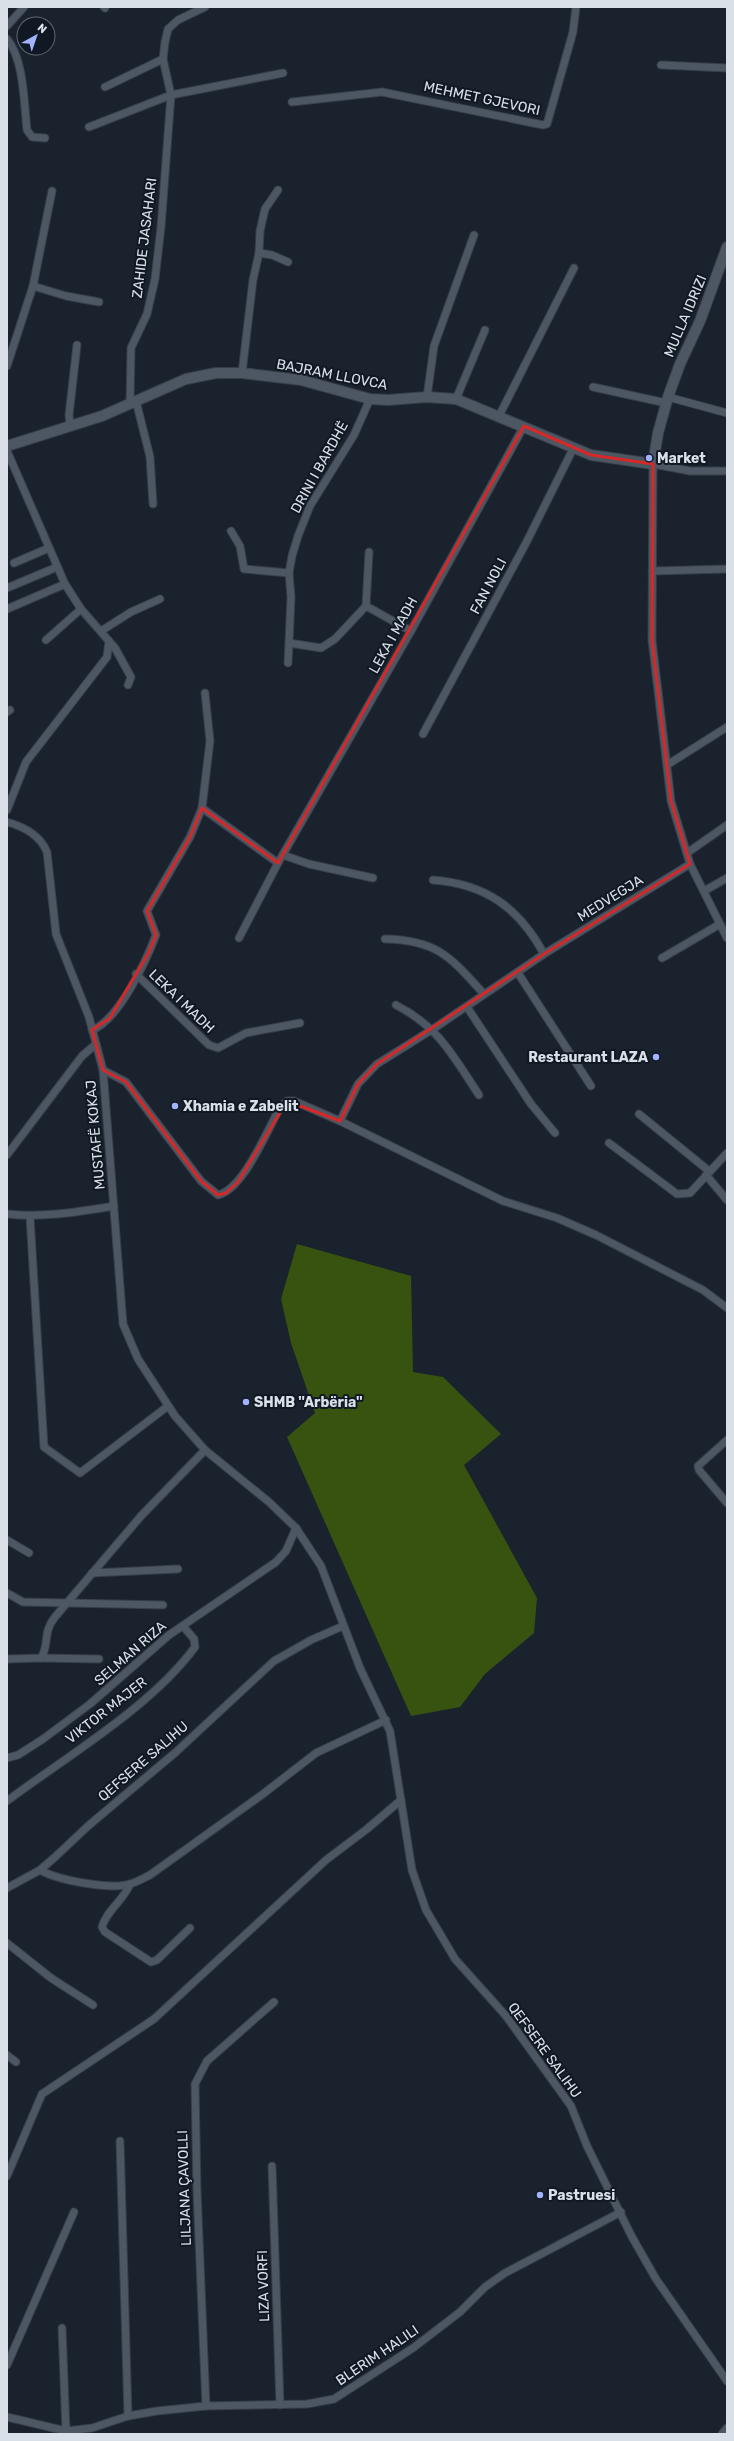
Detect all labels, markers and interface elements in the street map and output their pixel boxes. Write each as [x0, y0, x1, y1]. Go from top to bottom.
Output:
north arrow [16, 16, 56, 56]
text: N [35, 21, 49, 36]
street label: MEHMET GJEVORI [422, 78, 542, 119]
street label: ZAHIDE JASAHARI [129, 177, 160, 299]
street label: MULLA IDRIZI [660, 272, 710, 360]
street label: BAJRAM LLOVCA [275, 355, 389, 394]
street label: DRINI I BARDHË [287, 418, 352, 516]
place label: Market [657, 450, 706, 467]
marker: Market [644, 453, 654, 463]
street label: FAN NOLI [467, 555, 510, 617]
street label: LEKA I MADH [365, 594, 421, 676]
street label: MEDVEGJA [574, 871, 647, 925]
street label: LEKA I MADH [145, 966, 218, 1037]
place label: Restaurant LAZA [528, 1049, 648, 1066]
marker: Restaurant LAZA [651, 1052, 661, 1062]
street label: MUSTAFË KOKAJ [82, 1079, 109, 1190]
place label: Xhamia e Zabelit [183, 1098, 299, 1115]
marker: Xhamia e Zabelit [170, 1101, 180, 1111]
place label: SHMB ''Arbëria'' [254, 1394, 363, 1411]
marker: SHMB ''Arbëria'' [241, 1397, 251, 1407]
street label: SELMAN RIZA [91, 1617, 170, 1689]
street label: VIKTOR MAJER [62, 1673, 150, 1747]
street label: QEFSERE SALIHU [95, 1718, 192, 1805]
street label: QEFSERE SALIHU [504, 1999, 585, 2101]
street label: LILJANA ÇAVOLLI [174, 2130, 195, 2246]
place label: Pastruesi [548, 2187, 615, 2204]
marker: Pastruesi [535, 2190, 545, 2200]
street label: LIZA VORFI [254, 2250, 273, 2322]
street label: BLERIM HALILI [333, 2322, 422, 2389]

